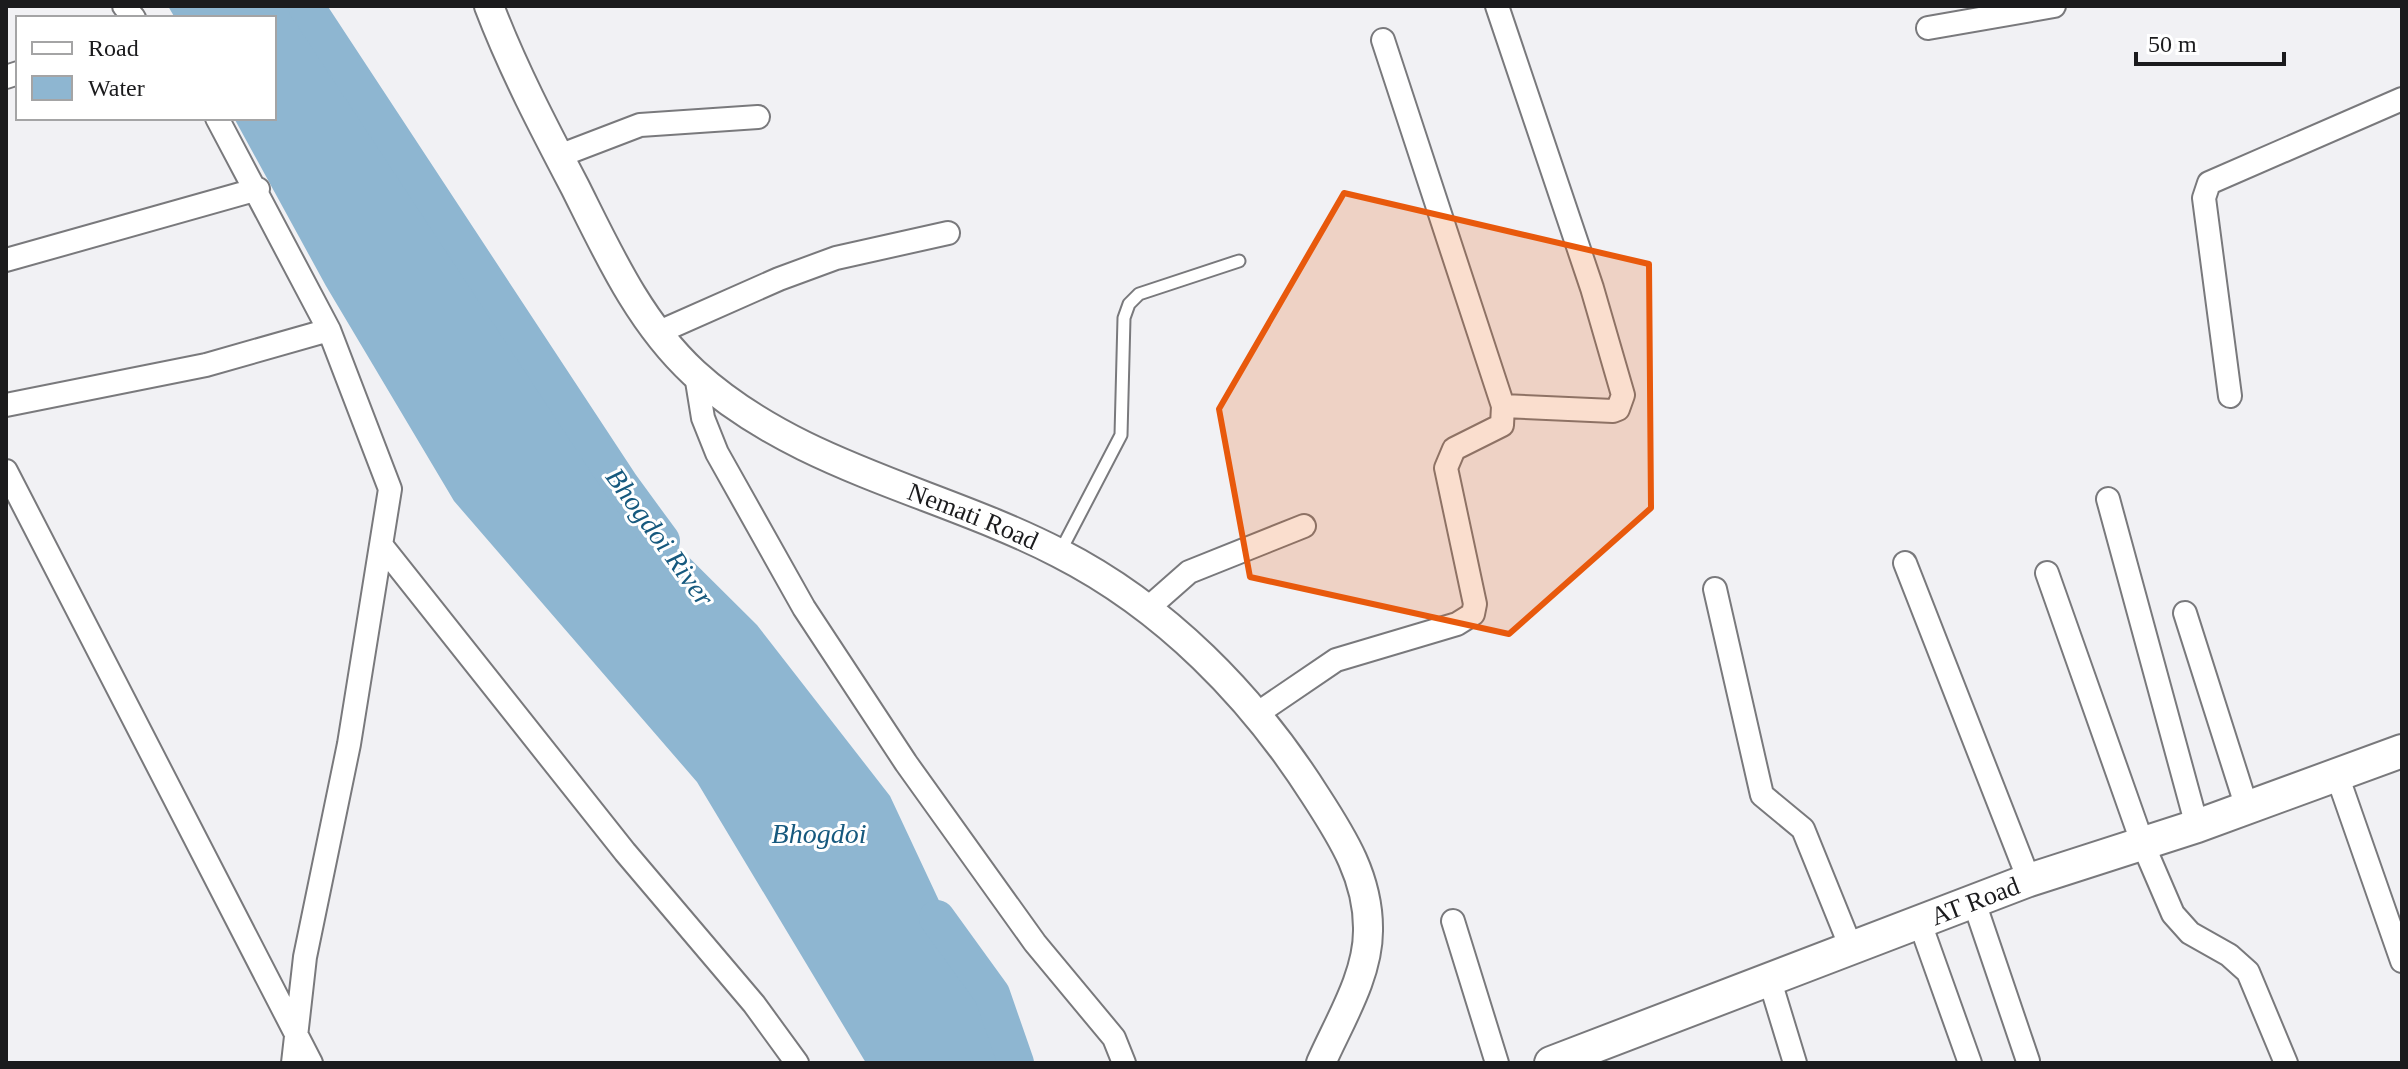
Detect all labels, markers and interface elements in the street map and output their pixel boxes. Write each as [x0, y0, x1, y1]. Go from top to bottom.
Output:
legend [16, 16, 276, 120]
scale bar [2136, 16, 2284, 66]
text: 50 m [2148, 31, 2197, 57]
text: Road [88, 35, 139, 61]
text: Water [88, 75, 145, 101]
water label: Bhogdoi River [600, 462, 720, 612]
street label: Nemati Road [904, 477, 1043, 555]
water label: Bhogdoi [772, 818, 866, 849]
street label: AT Road [1927, 871, 2023, 931]

